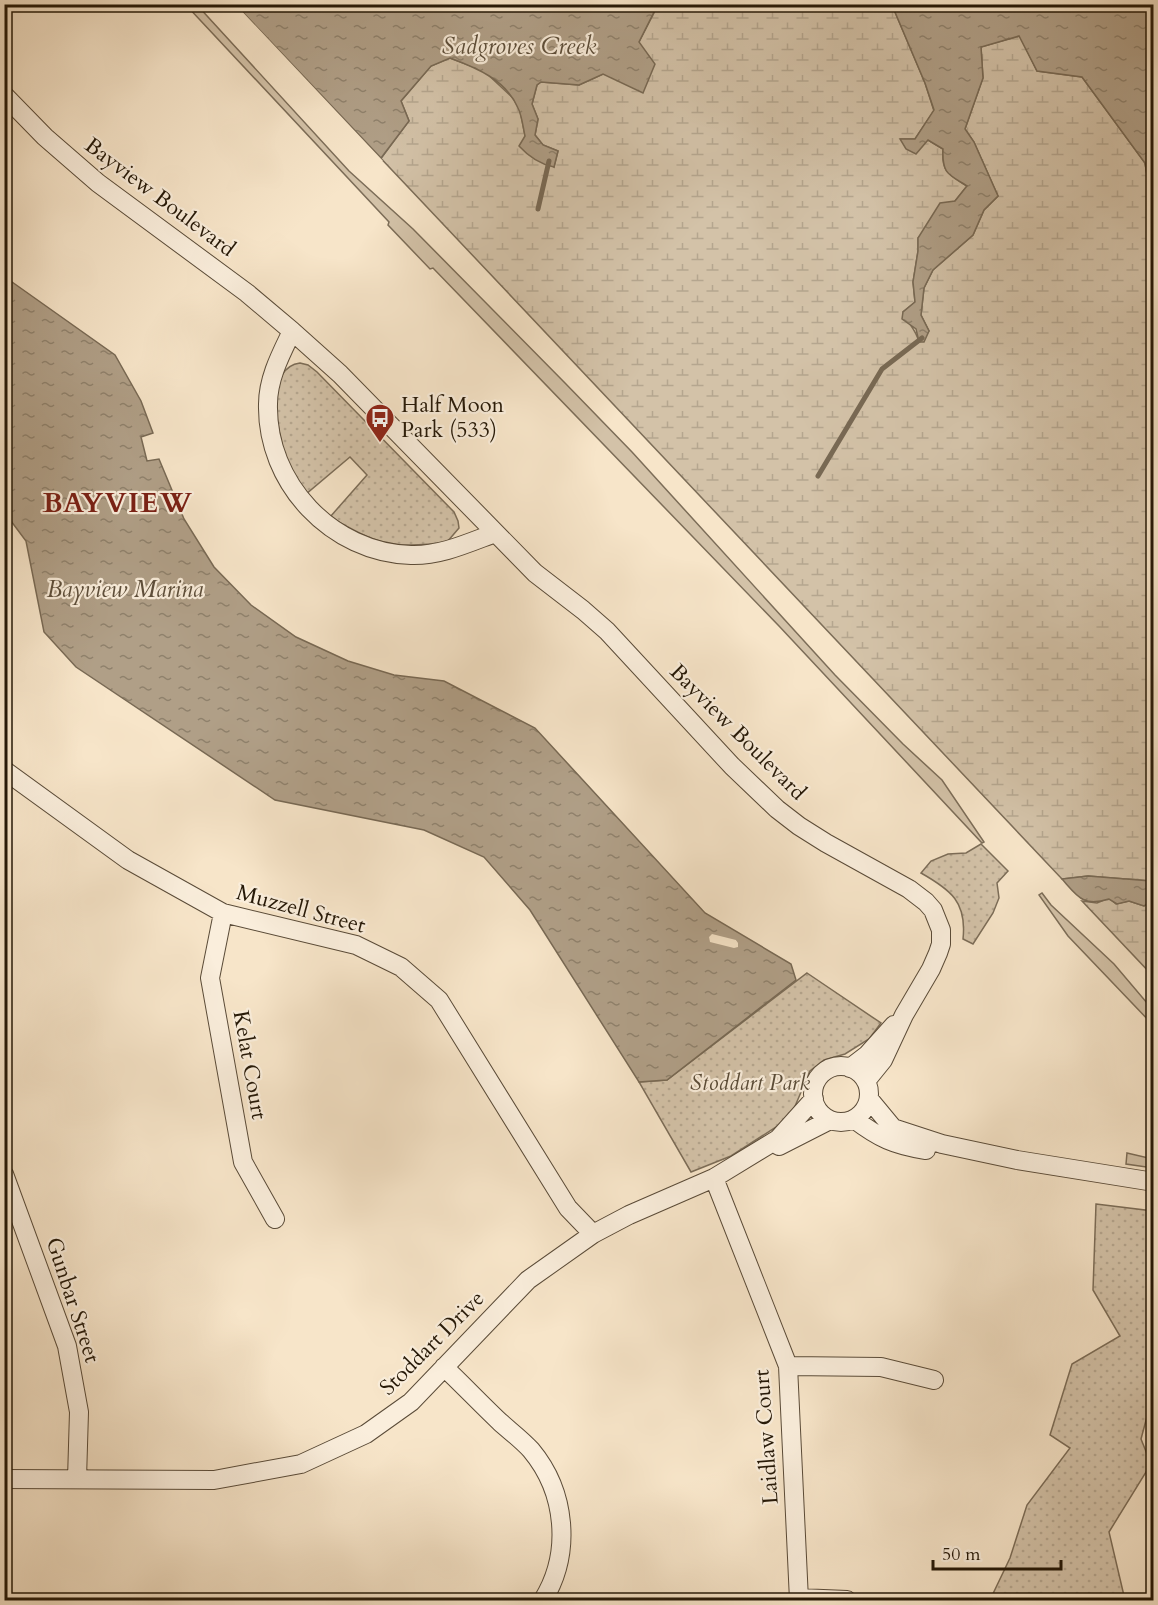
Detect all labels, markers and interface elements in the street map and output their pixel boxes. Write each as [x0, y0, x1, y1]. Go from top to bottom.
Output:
water label: Sadgroves Creek [442, 30, 596, 63]
street label: Bayview Boulevard [78, 130, 242, 264]
place label: Half Moon Park (533) [401, 390, 505, 445]
bus stop icon: Half Moon Park (533) [364, 402, 396, 444]
district label: BAYVIEW [43, 484, 193, 522]
water label: Bayview Marina [47, 573, 204, 606]
street label: Bayview Boulevard [663, 657, 813, 807]
street label: Muzzell Street [233, 877, 369, 941]
street label: Kelat Court [226, 1008, 274, 1122]
park label: Stoddart Park [690, 1068, 810, 1098]
street label: Gunbar Street [39, 1233, 107, 1367]
street label: Stoddart Drive [373, 1284, 491, 1402]
street label: Laidlaw Court [746, 1369, 786, 1505]
scale bar [933, 1533, 1060, 1571]
text: 50 m [942, 1542, 981, 1567]

